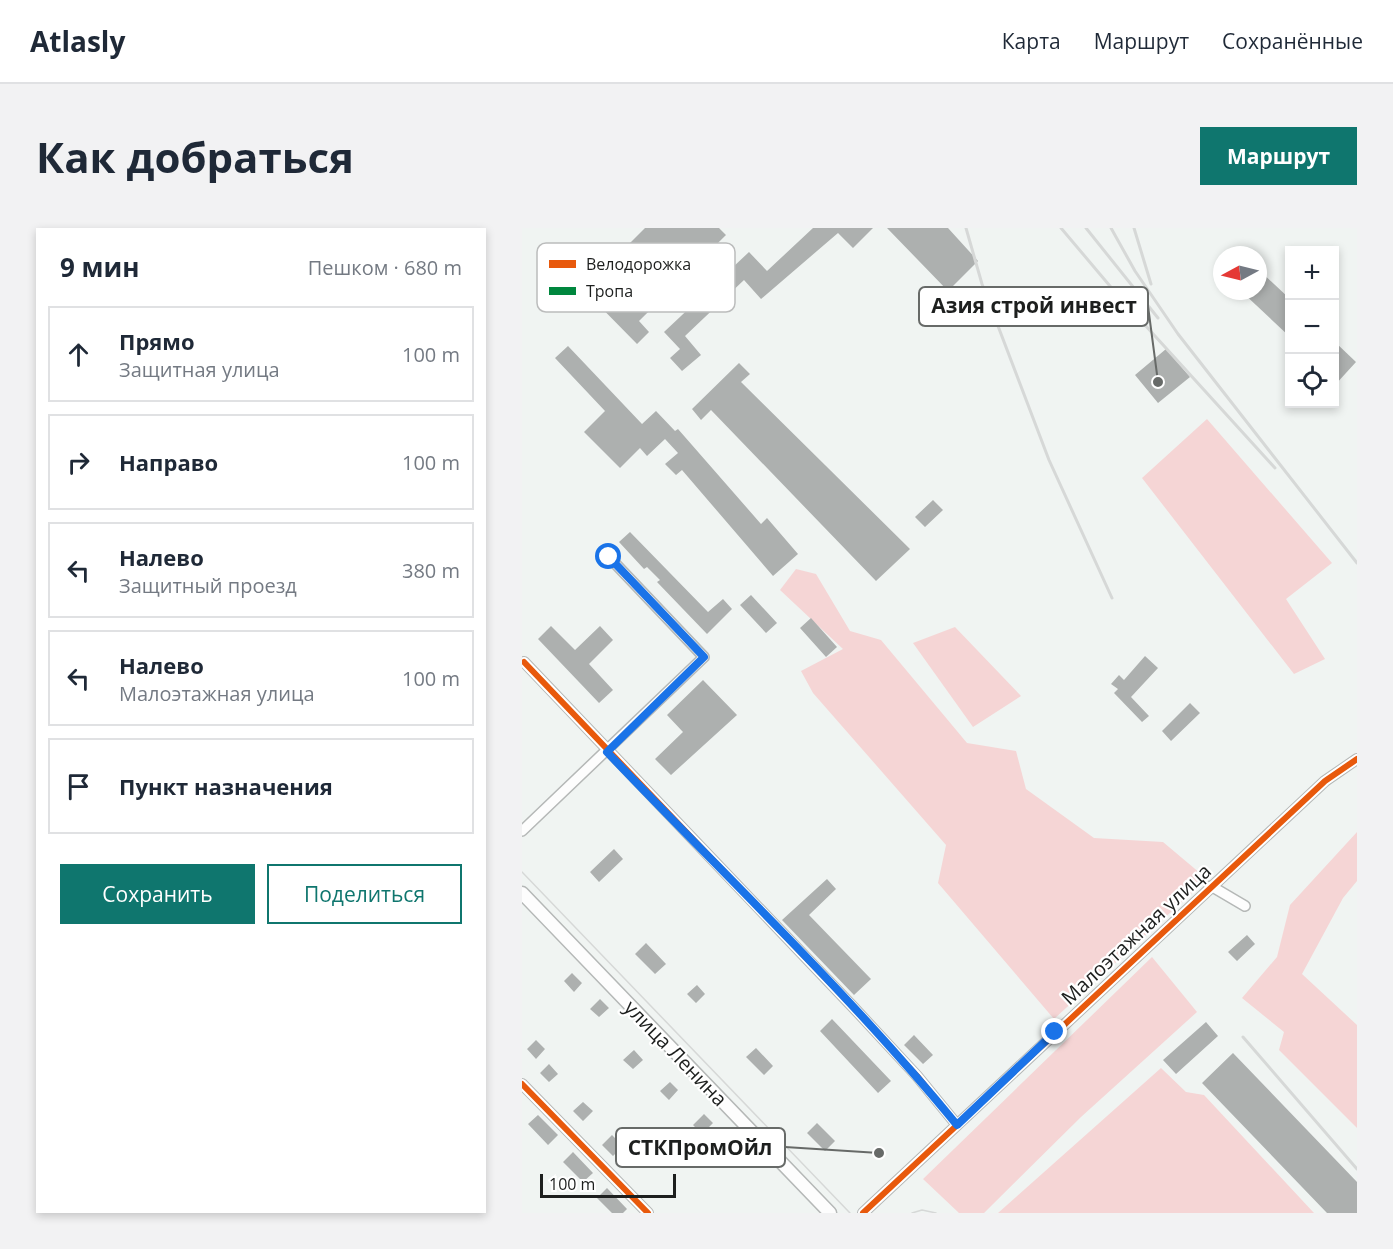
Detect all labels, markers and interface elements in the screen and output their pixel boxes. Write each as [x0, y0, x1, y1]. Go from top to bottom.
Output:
text: Atlasly [30, 22, 125, 60]
text: Карта [1002, 27, 1061, 55]
text: Маршрут [1094, 27, 1189, 55]
text: Сохранённые [1222, 27, 1363, 55]
button: Маршрут [1200, 127, 1357, 185]
text: Как добраться [36, 128, 354, 185]
legend [537, 243, 735, 312]
north arrow [1213, 246, 1267, 300]
map controls [1285, 246, 1339, 408]
button: + [1285, 246, 1339, 300]
text: 9 мин [60, 249, 140, 285]
text: Велодорожка [586, 253, 691, 275]
text: Пешком · 680 m [308, 254, 462, 281]
text: Тропа [586, 280, 633, 302]
callout: Азия строй инвест [919, 287, 1148, 326]
text: Азия строй инвест [931, 291, 1137, 319]
button: − [1285, 300, 1339, 354]
text: Прямо [119, 326, 195, 356]
icon: ahead [62, 338, 95, 371]
text: 100 m [402, 341, 460, 368]
button: locate [1285, 354, 1339, 408]
text: Защитная улица [119, 356, 280, 383]
icon: right [62, 446, 95, 479]
text: Направо [119, 447, 218, 477]
text: 100 m [402, 449, 460, 476]
text: Налево [119, 542, 204, 572]
route start [595, 543, 621, 569]
icon: left [62, 554, 95, 587]
text: 380 m [402, 557, 460, 584]
text: Защитный проезд [119, 572, 297, 599]
text: Налево [119, 650, 204, 680]
icon: left [62, 662, 95, 695]
text: 100 m [402, 665, 460, 692]
text: Малоэтажная улица [119, 680, 315, 707]
icon: arrive [62, 770, 95, 803]
text: Пункт назначения [119, 771, 333, 801]
street label: Малоэтажная улица [1055, 857, 1217, 1011]
button: Сохранить [60, 864, 255, 924]
button: Поделиться [267, 864, 462, 924]
street label: улица Ленина [619, 994, 733, 1112]
route end [1041, 1018, 1067, 1044]
callout: СТКПромОйл [616, 1128, 785, 1167]
text: СТКПромОйл [628, 1133, 772, 1161]
scale bar [540, 1171, 676, 1198]
text: 100 m [549, 1173, 595, 1195]

